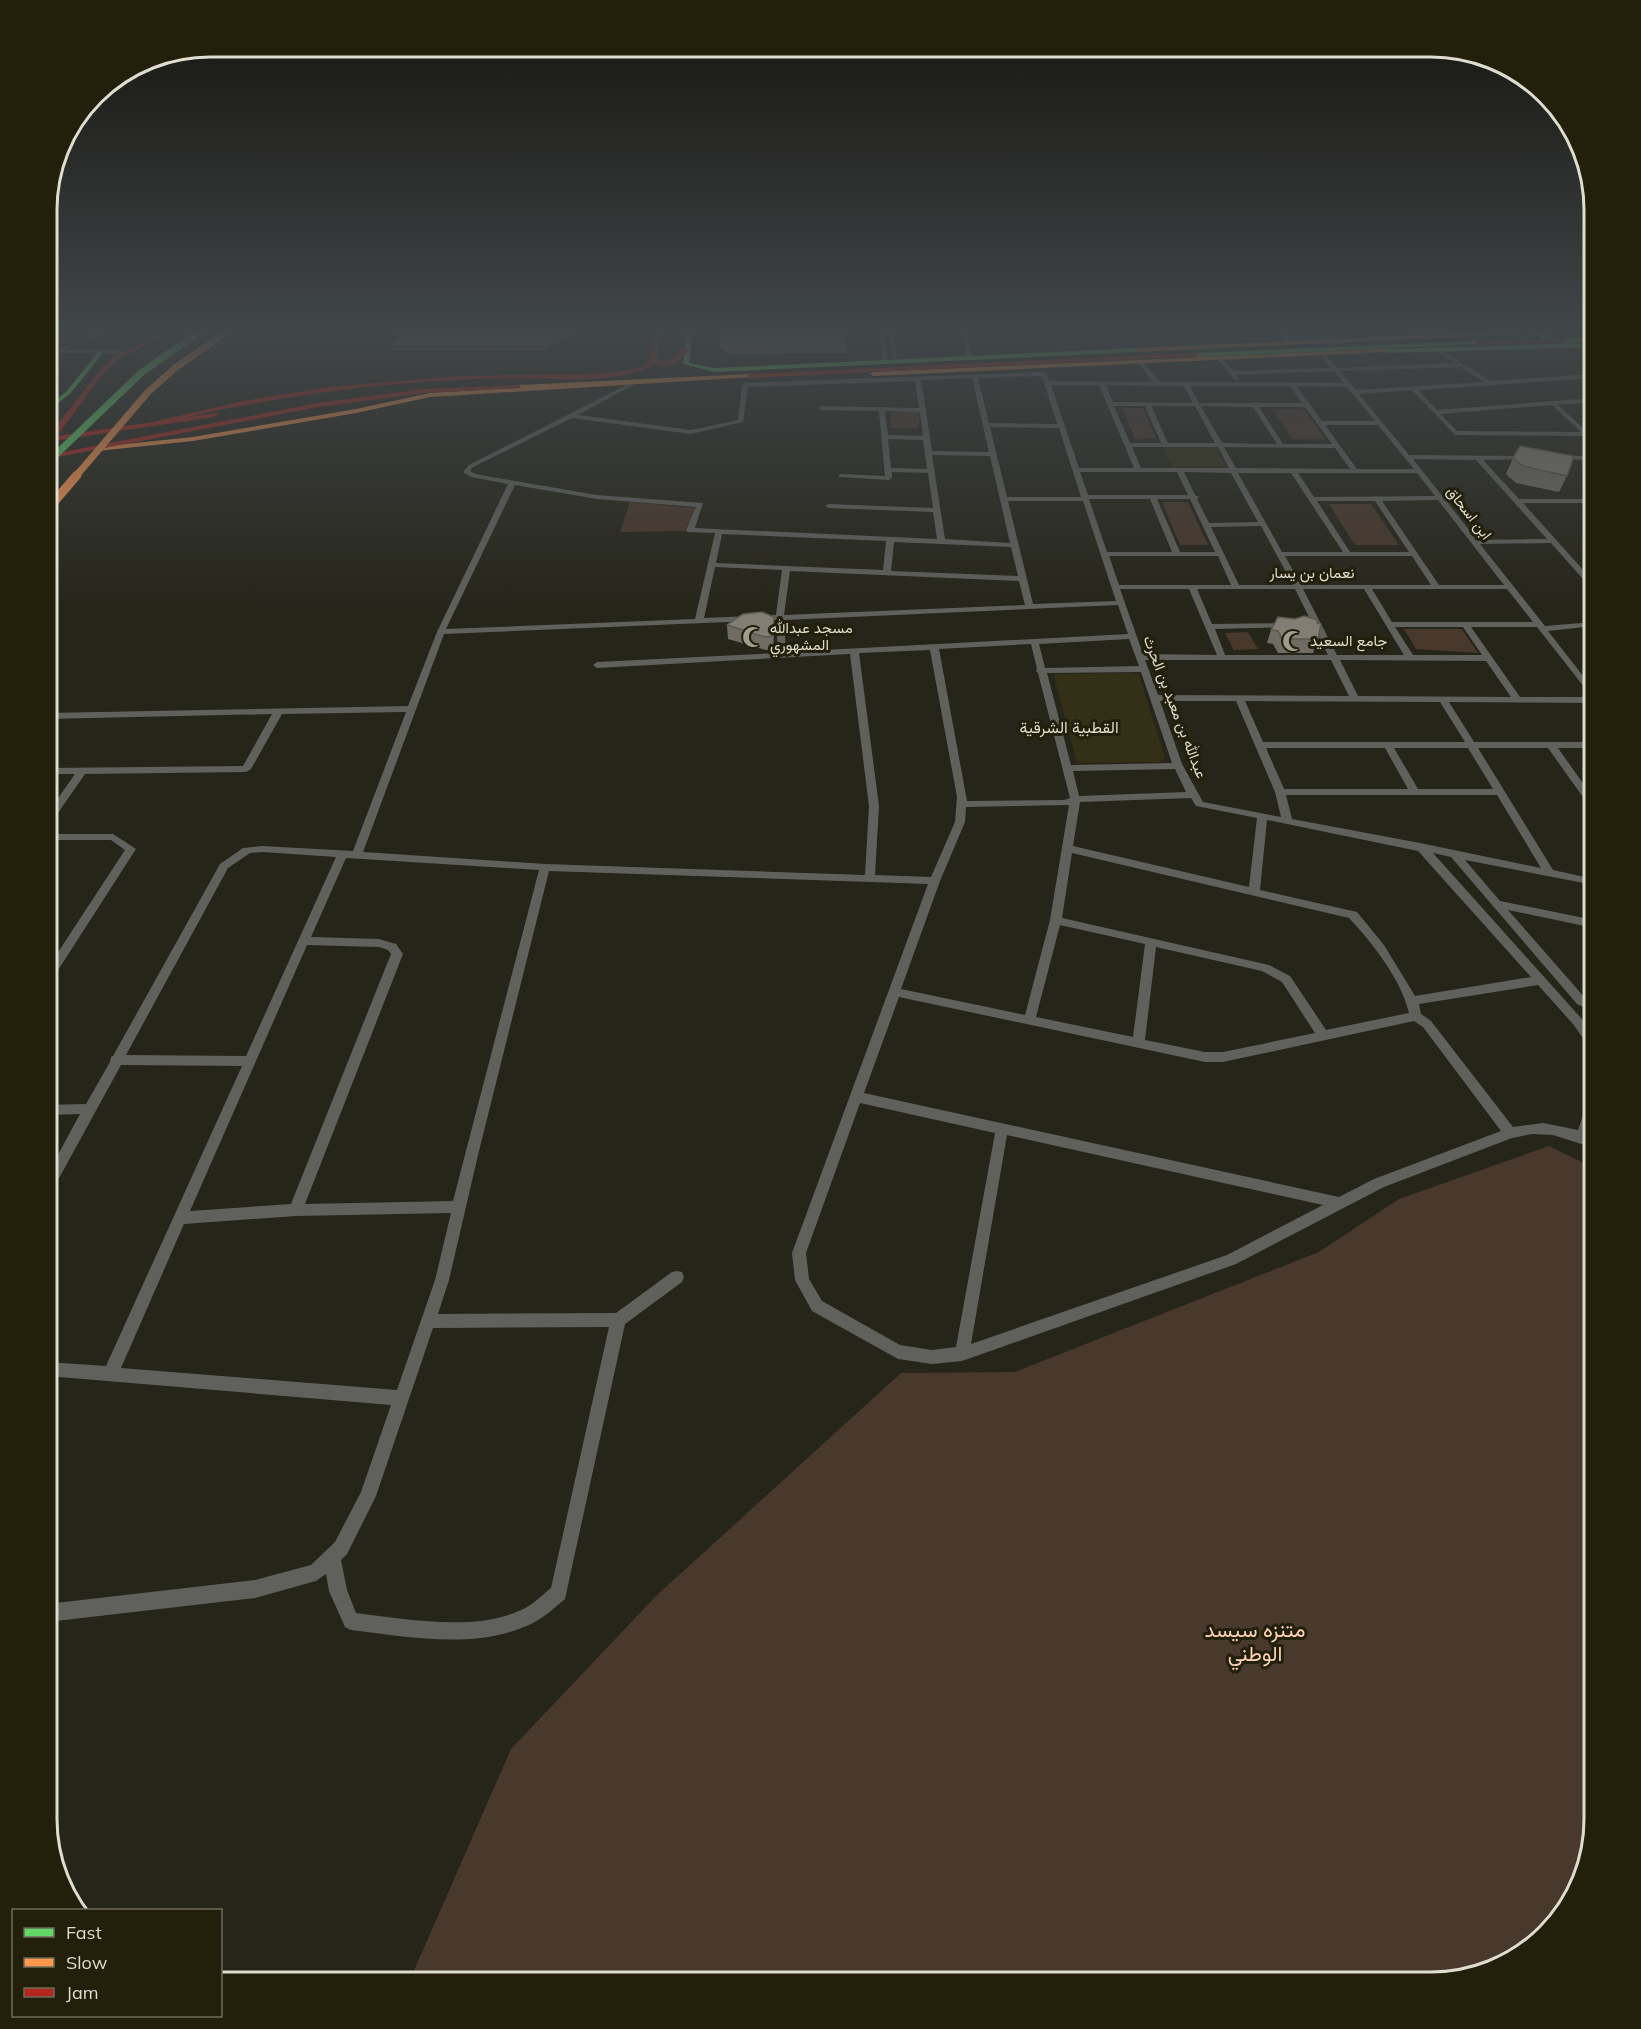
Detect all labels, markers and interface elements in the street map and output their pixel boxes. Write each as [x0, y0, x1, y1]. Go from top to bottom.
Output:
street label: ابن اسحاق [1442, 482, 1496, 544]
street label: نعمان بن يسار [1268, 563, 1355, 583]
place label: مسجد عبدالله المشهوري [770, 618, 853, 658]
mosque icon: مسجد عبدالله المشهوري [741, 625, 765, 649]
mosque icon: جامع السعيد [1281, 629, 1305, 653]
place label: جامع السعيد [1310, 631, 1387, 652]
street label: عبدالله بن معبد بن الحرث [1139, 633, 1212, 781]
district label: القطبية الشرقية [1019, 717, 1119, 738]
park label: متنزه سيسد الوطني [1204, 1616, 1306, 1671]
legend [12, 1909, 222, 2017]
text: Fast [66, 1921, 102, 1944]
text: Slow [66, 1951, 108, 1974]
text: Jam [66, 1981, 99, 2004]

